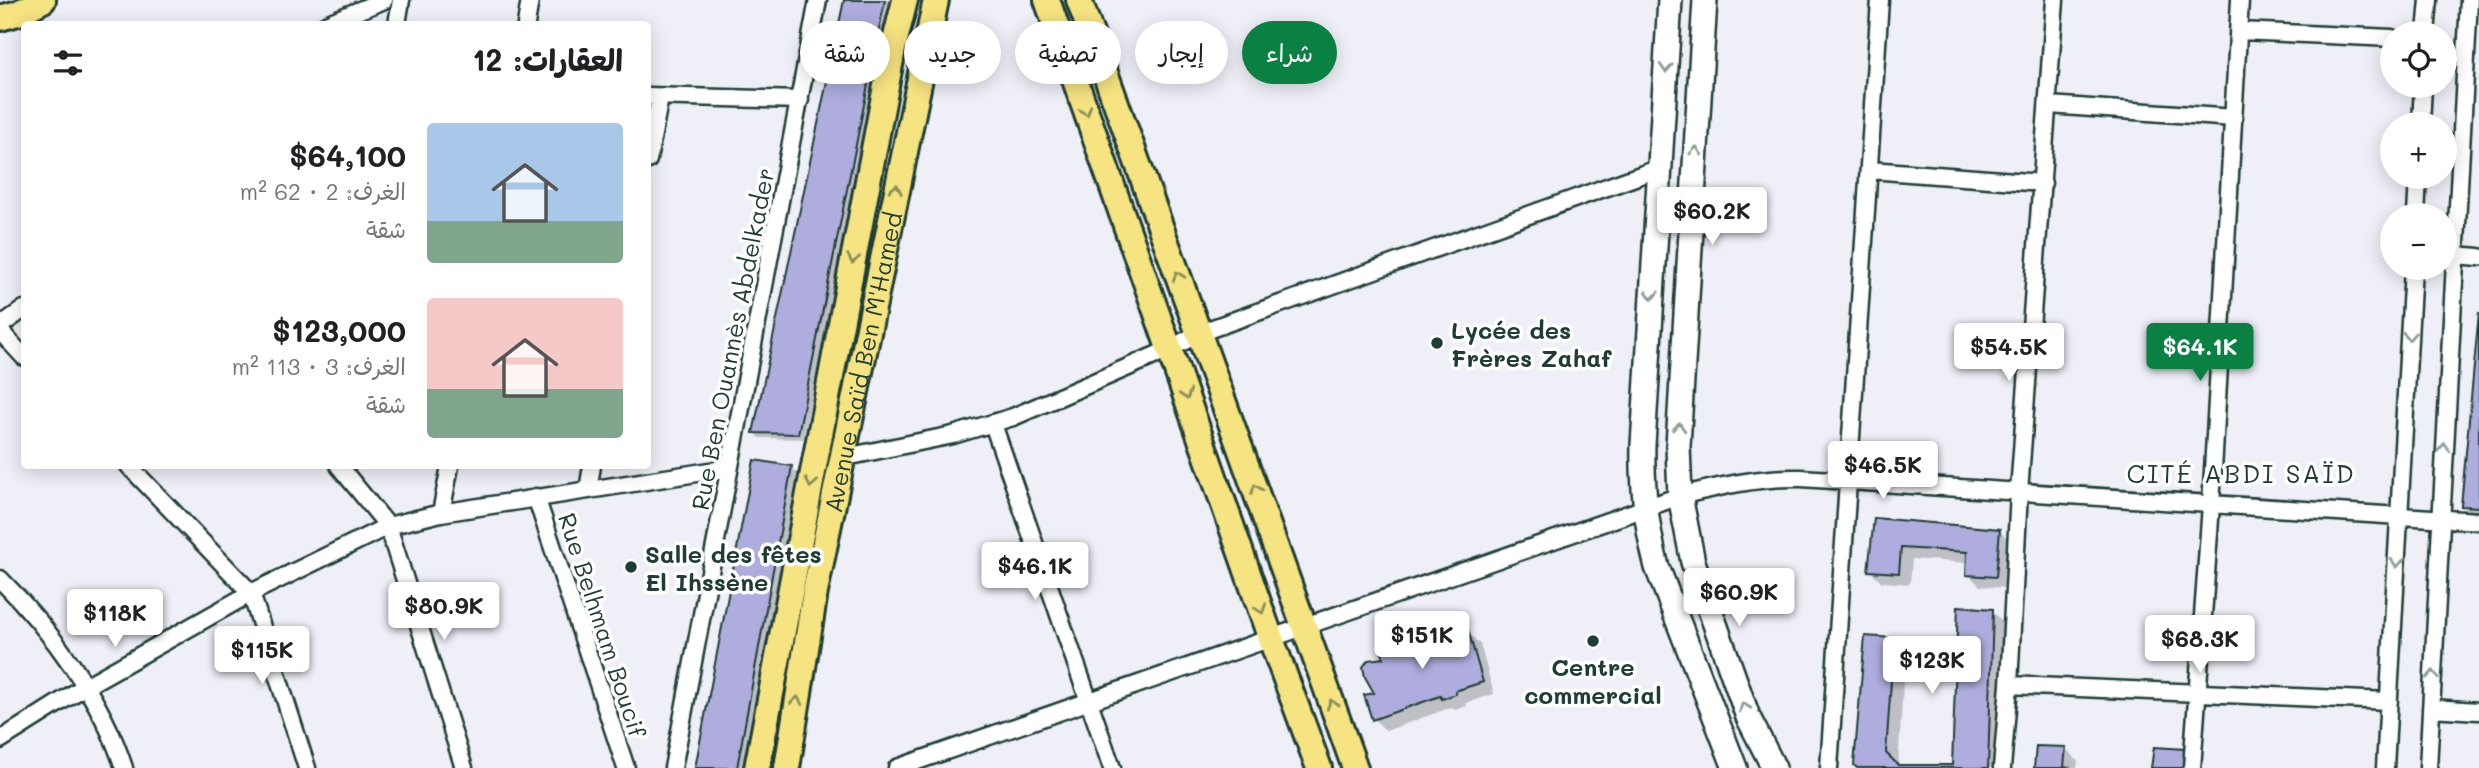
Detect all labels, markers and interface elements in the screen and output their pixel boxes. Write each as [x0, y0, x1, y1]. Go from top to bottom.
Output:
chip: شقة [800, 21, 890, 84]
chip: جديد [904, 21, 1001, 84]
chip: تصفية [1015, 21, 1121, 84]
chip: إيجار [1135, 21, 1228, 84]
chip: شراء [1242, 21, 1337, 84]
map controls [2380, 21, 2457, 280]
button: locate [2380, 21, 2457, 98]
text: العقارات: 12 [472, 39, 623, 79]
icon: filters [49, 44, 87, 82]
one-way arrow [1658, 63, 1673, 74]
one-way arrow [1078, 104, 1092, 116]
button: + [2380, 112, 2457, 189]
text: $64,100 [289, 135, 406, 175]
one-way arrow [1688, 146, 1703, 157]
icon: home [483, 151, 567, 235]
street label: Rue Ben Ouannès Abdelkader [684, 165, 780, 513]
text: الغرف: 2 · 62 m² [240, 176, 406, 206]
one-way arrow [888, 183, 903, 195]
pin: $60.2K [1655, 188, 1769, 247]
text: $60.2K [1673, 195, 1751, 225]
button: − [2380, 203, 2457, 280]
street label: Avenue Saïd Ben M'Hamed [816, 209, 908, 515]
text: شقة [366, 214, 406, 244]
one-way arrow [846, 253, 861, 265]
one-way arrow [1172, 270, 1186, 282]
one-way arrow [1645, 290, 1660, 301]
text: $123,000 [272, 310, 406, 350]
place label: Lycée des Frères Zahaf [1451, 314, 1612, 373]
pin: $54.5K [1952, 324, 2066, 383]
pin: $64.1K [2143, 324, 2257, 383]
icon: home [483, 326, 567, 410]
text: $54.5K [1970, 331, 2048, 361]
text: $64.1K [2162, 331, 2238, 361]
one-way arrow [2402, 331, 2417, 342]
marker: Lycée des Frères Zahaf [1429, 335, 1445, 351]
text: الغرف: 3 · 113 m² [232, 351, 406, 381]
one-way arrow [1178, 388, 1192, 400]
text: شقة [366, 389, 406, 419]
one-way arrow [1672, 422, 1687, 433]
pin: $46.5K [1826, 442, 1940, 501]
one-way arrow [2437, 442, 2452, 453]
text: $46.5K [1844, 449, 1922, 479]
district label: CITÉ ABDI SAÏD [2126, 456, 2356, 490]
one-way arrow [805, 477, 820, 489]
one-way arrow [1250, 484, 1264, 496]
street label: Rue Belhmam Boucif [552, 509, 654, 742]
place label: Salle des fêtes El Ihssène [645, 538, 822, 597]
pin: $46.1K [978, 542, 1092, 602]
text: $46.1K [997, 550, 1073, 580]
one-way arrow [2390, 558, 2405, 569]
marker: Salle des fêtes El Ihssène [623, 559, 639, 575]
pin: $60.9K [1682, 568, 1796, 628]
text: $60.9K [1700, 576, 1778, 606]
pin: $80.9K [387, 582, 501, 642]
pin: $118K [66, 590, 164, 649]
text: $80.9K [404, 590, 484, 620]
text: $118K [83, 597, 147, 627]
one-way arrow [1253, 603, 1267, 615]
pin: $151K [1373, 612, 1471, 671]
pin: $68.3K [2143, 616, 2257, 675]
text: $151K [1390, 619, 1454, 649]
text: $68.3K [2161, 623, 2239, 653]
pin: $115K [213, 626, 311, 686]
marker: Centre commercial [1585, 633, 1601, 649]
text: $115K [230, 634, 294, 664]
pin: $123K [1883, 636, 1981, 696]
text: $123K [1899, 644, 1965, 674]
place label: Centre commercial [1524, 651, 1662, 710]
one-way arrow [2425, 670, 2440, 681]
one-way arrow [789, 695, 804, 707]
one-way arrow [1326, 698, 1340, 710]
one-way arrow [1738, 701, 1752, 713]

